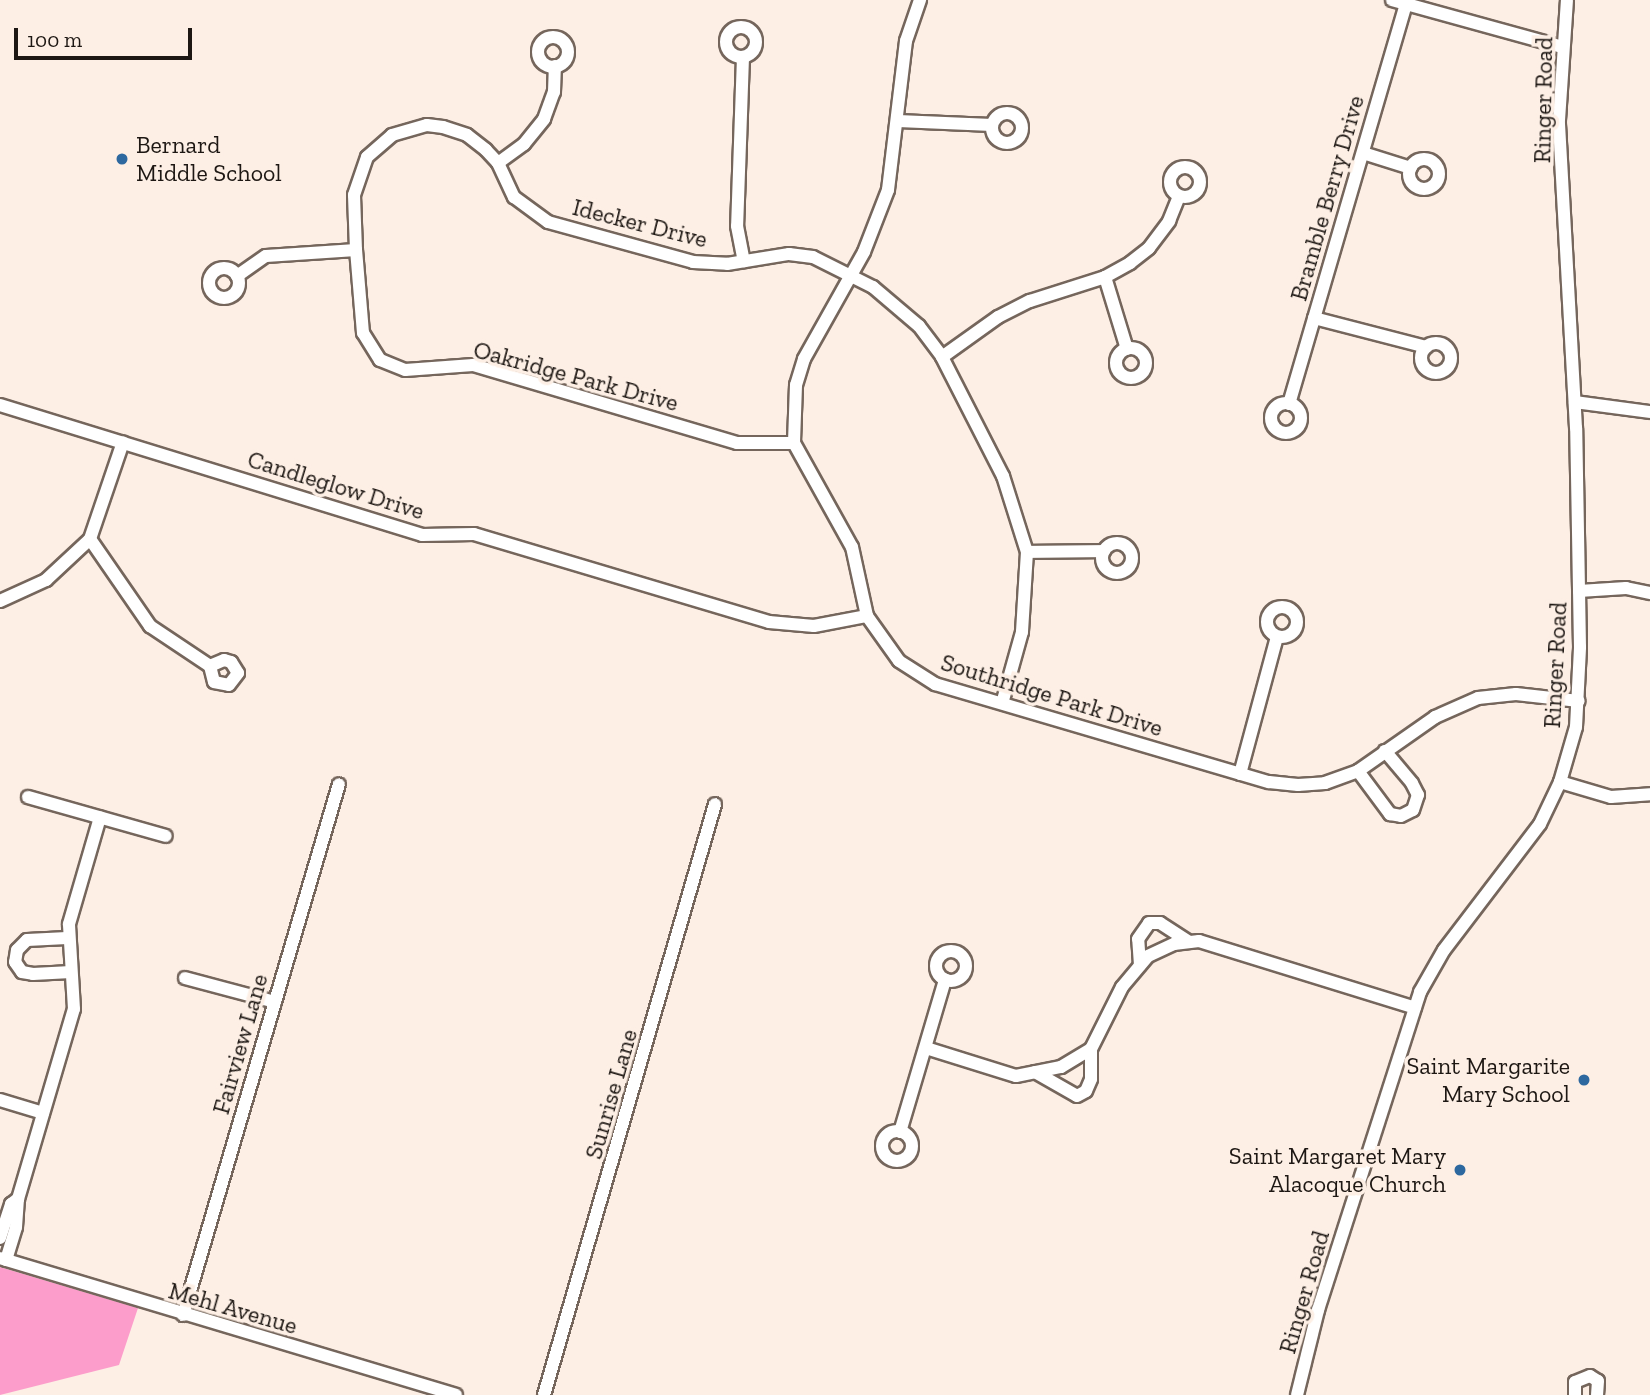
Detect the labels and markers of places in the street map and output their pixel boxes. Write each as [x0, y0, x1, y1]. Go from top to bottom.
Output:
place label: Bernard Middle School [136, 131, 282, 187]
marker: Bernard Middle School [114, 151, 130, 167]
place label: Saint Margarite Mary School [1406, 1052, 1570, 1108]
marker: Saint Margarite Mary School [1576, 1072, 1592, 1088]
place label: Saint Margaret Mary Alacoque Church [1229, 1142, 1446, 1198]
marker: Saint Margaret Mary Alacoque Church [1452, 1162, 1468, 1178]

